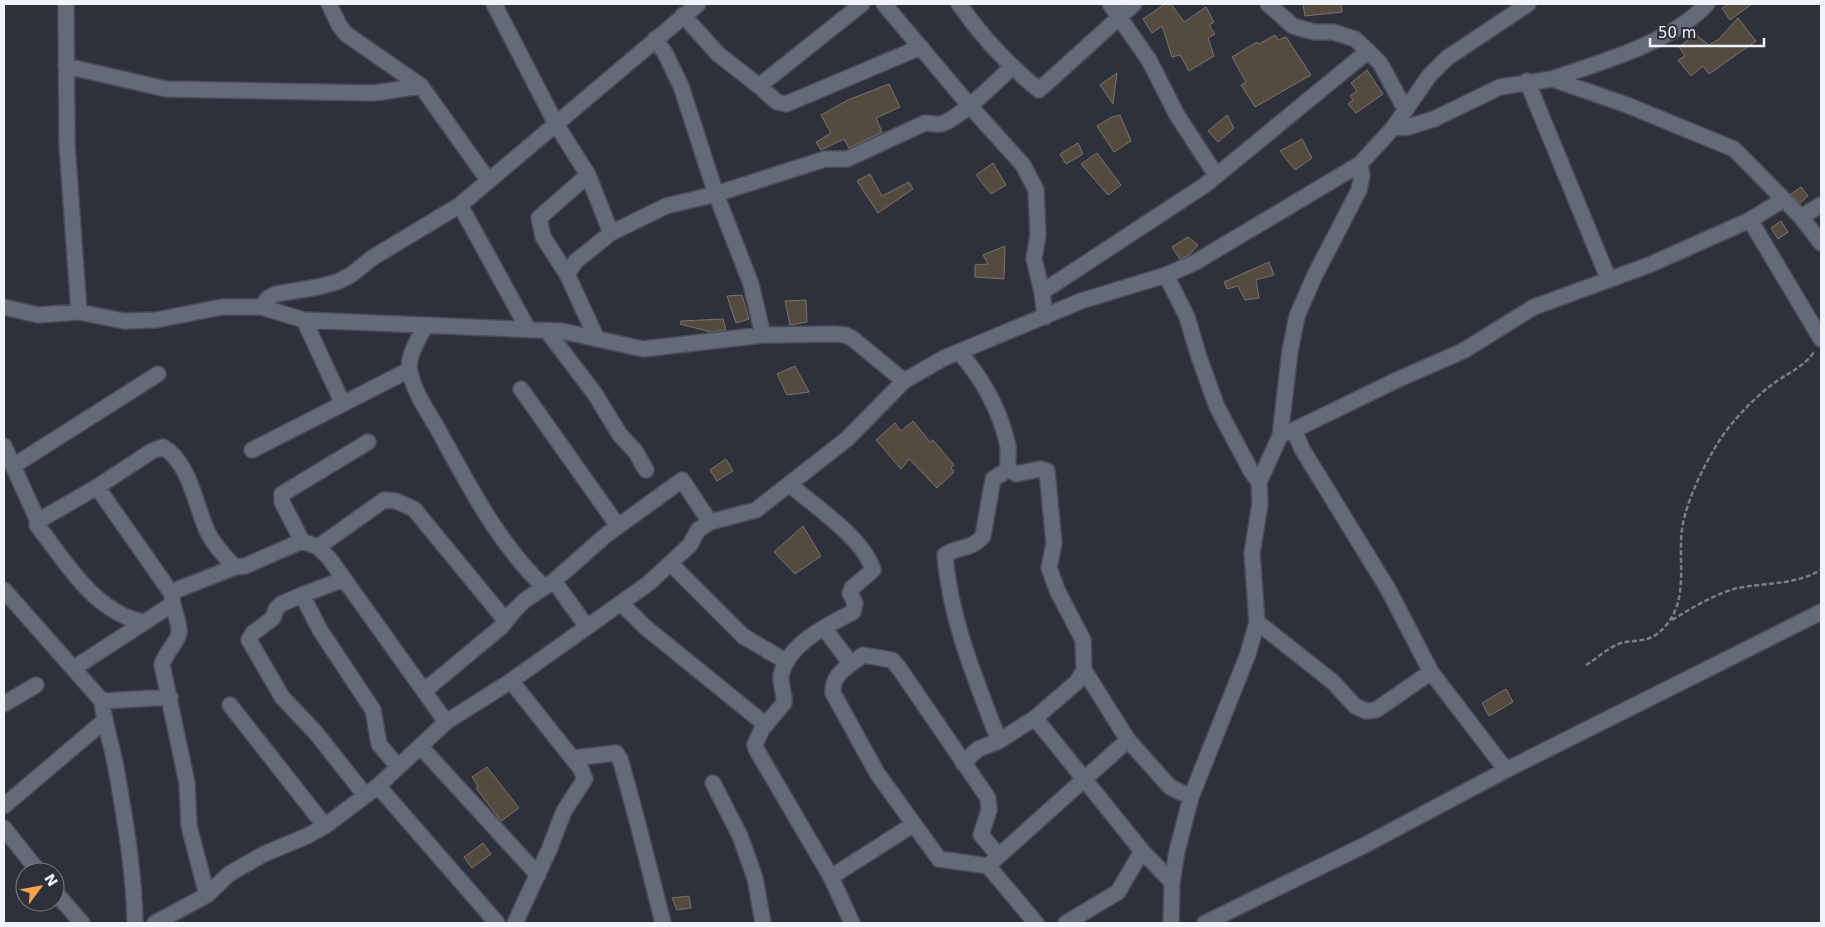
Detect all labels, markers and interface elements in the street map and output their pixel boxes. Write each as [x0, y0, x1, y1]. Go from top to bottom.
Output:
scale bar [1650, 15, 1764, 47]
text: 50 m [1658, 24, 1696, 42]
north arrow [15, 862, 65, 912]
text: N [41, 871, 61, 889]

